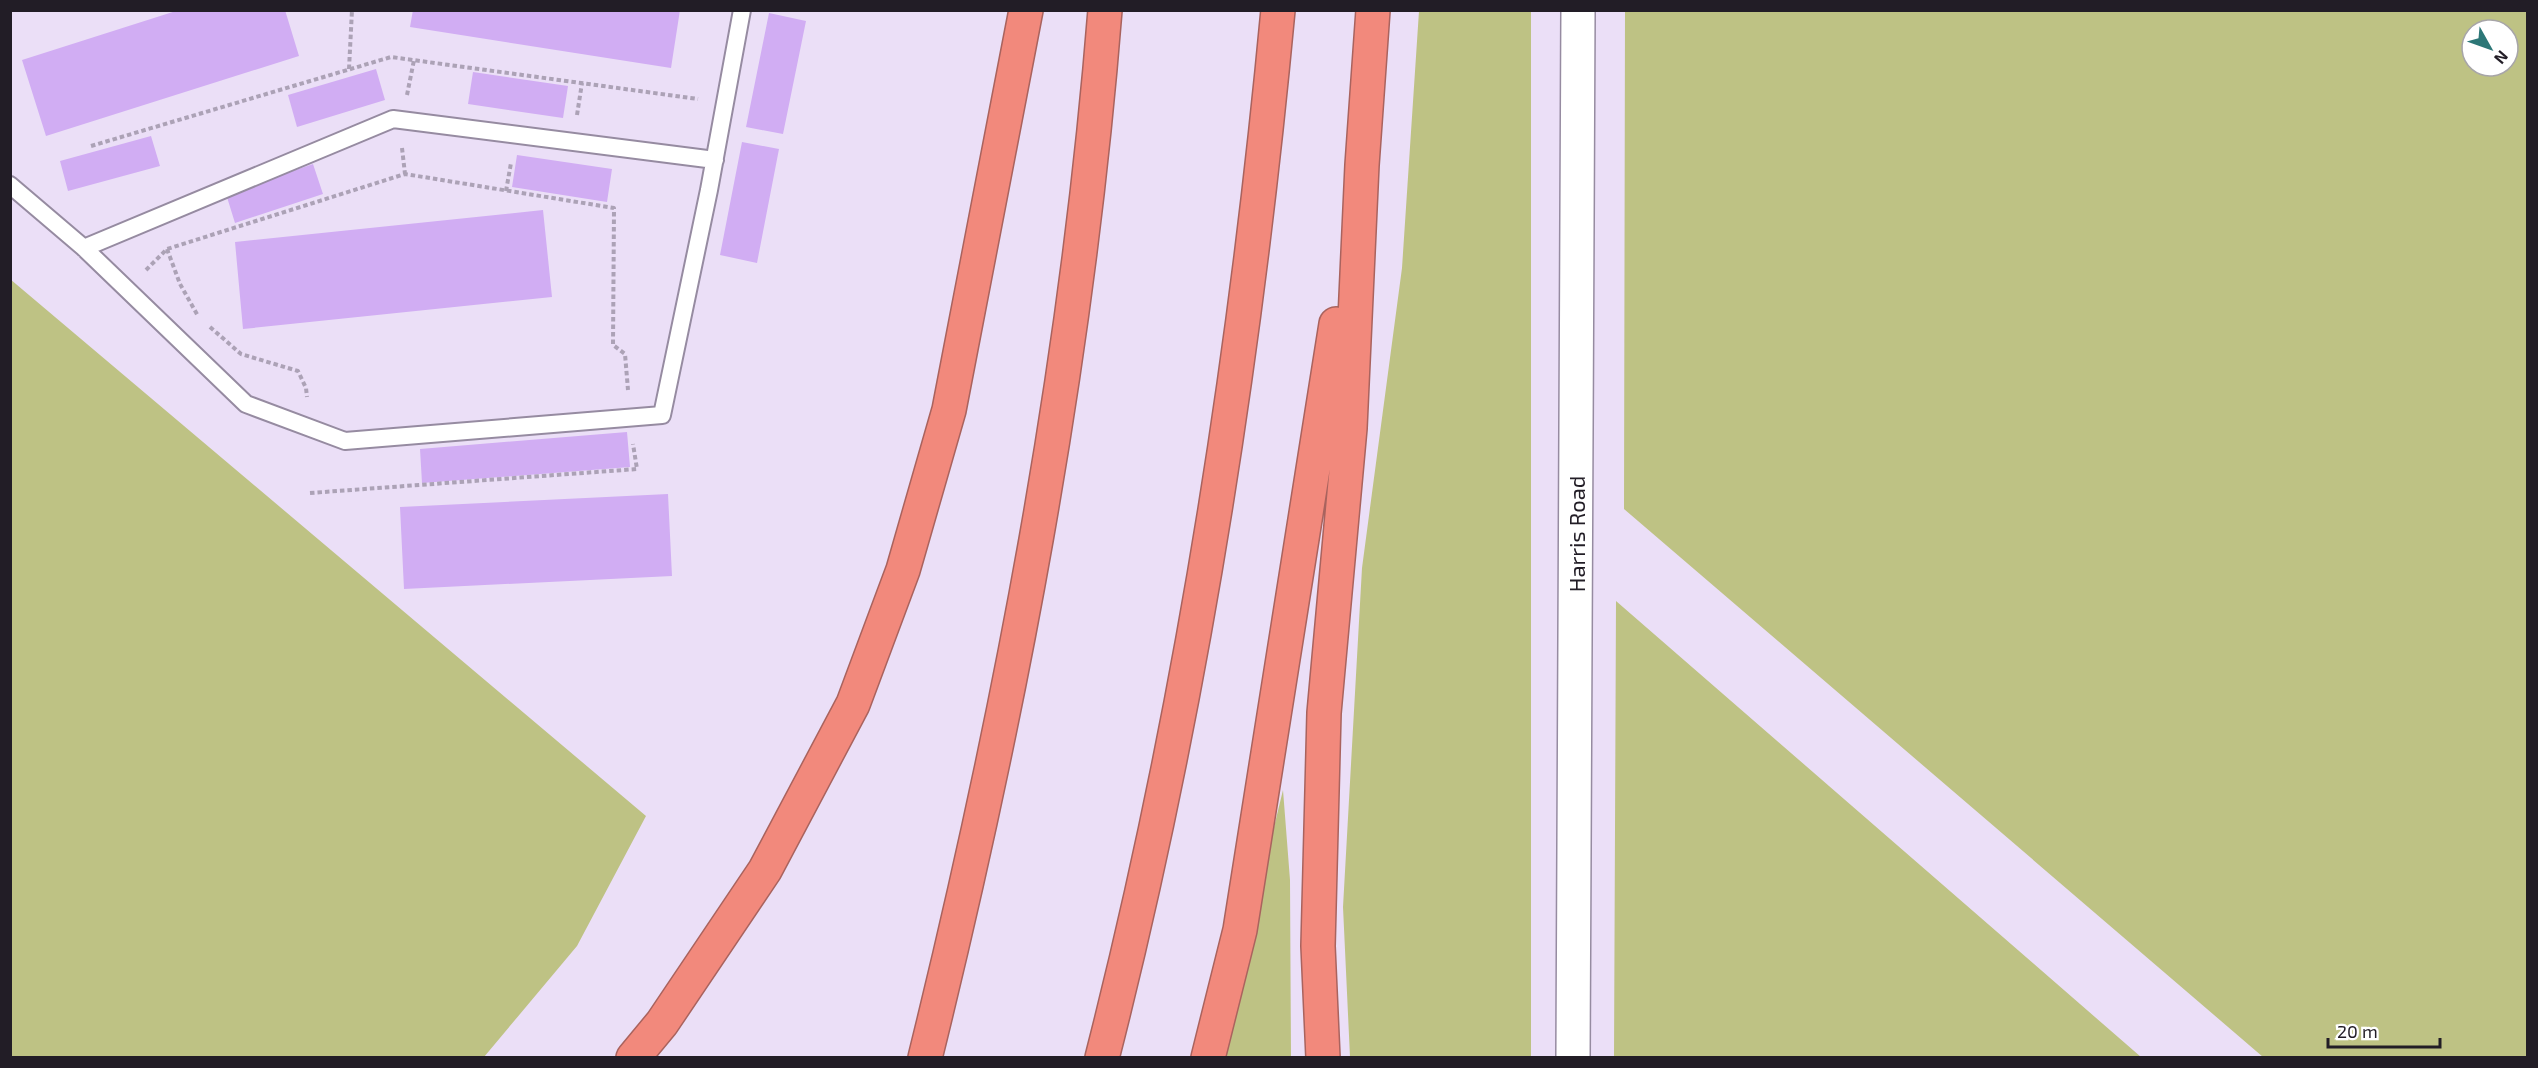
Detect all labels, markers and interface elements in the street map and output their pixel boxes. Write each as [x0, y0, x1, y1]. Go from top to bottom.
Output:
north arrow [2460, 18, 2520, 78]
text: N [2491, 47, 2513, 68]
street label: Harris Road [1563, 476, 1589, 592]
scale bar [2328, 1011, 2440, 1049]
text: 20 m [2337, 1020, 2378, 1042]

